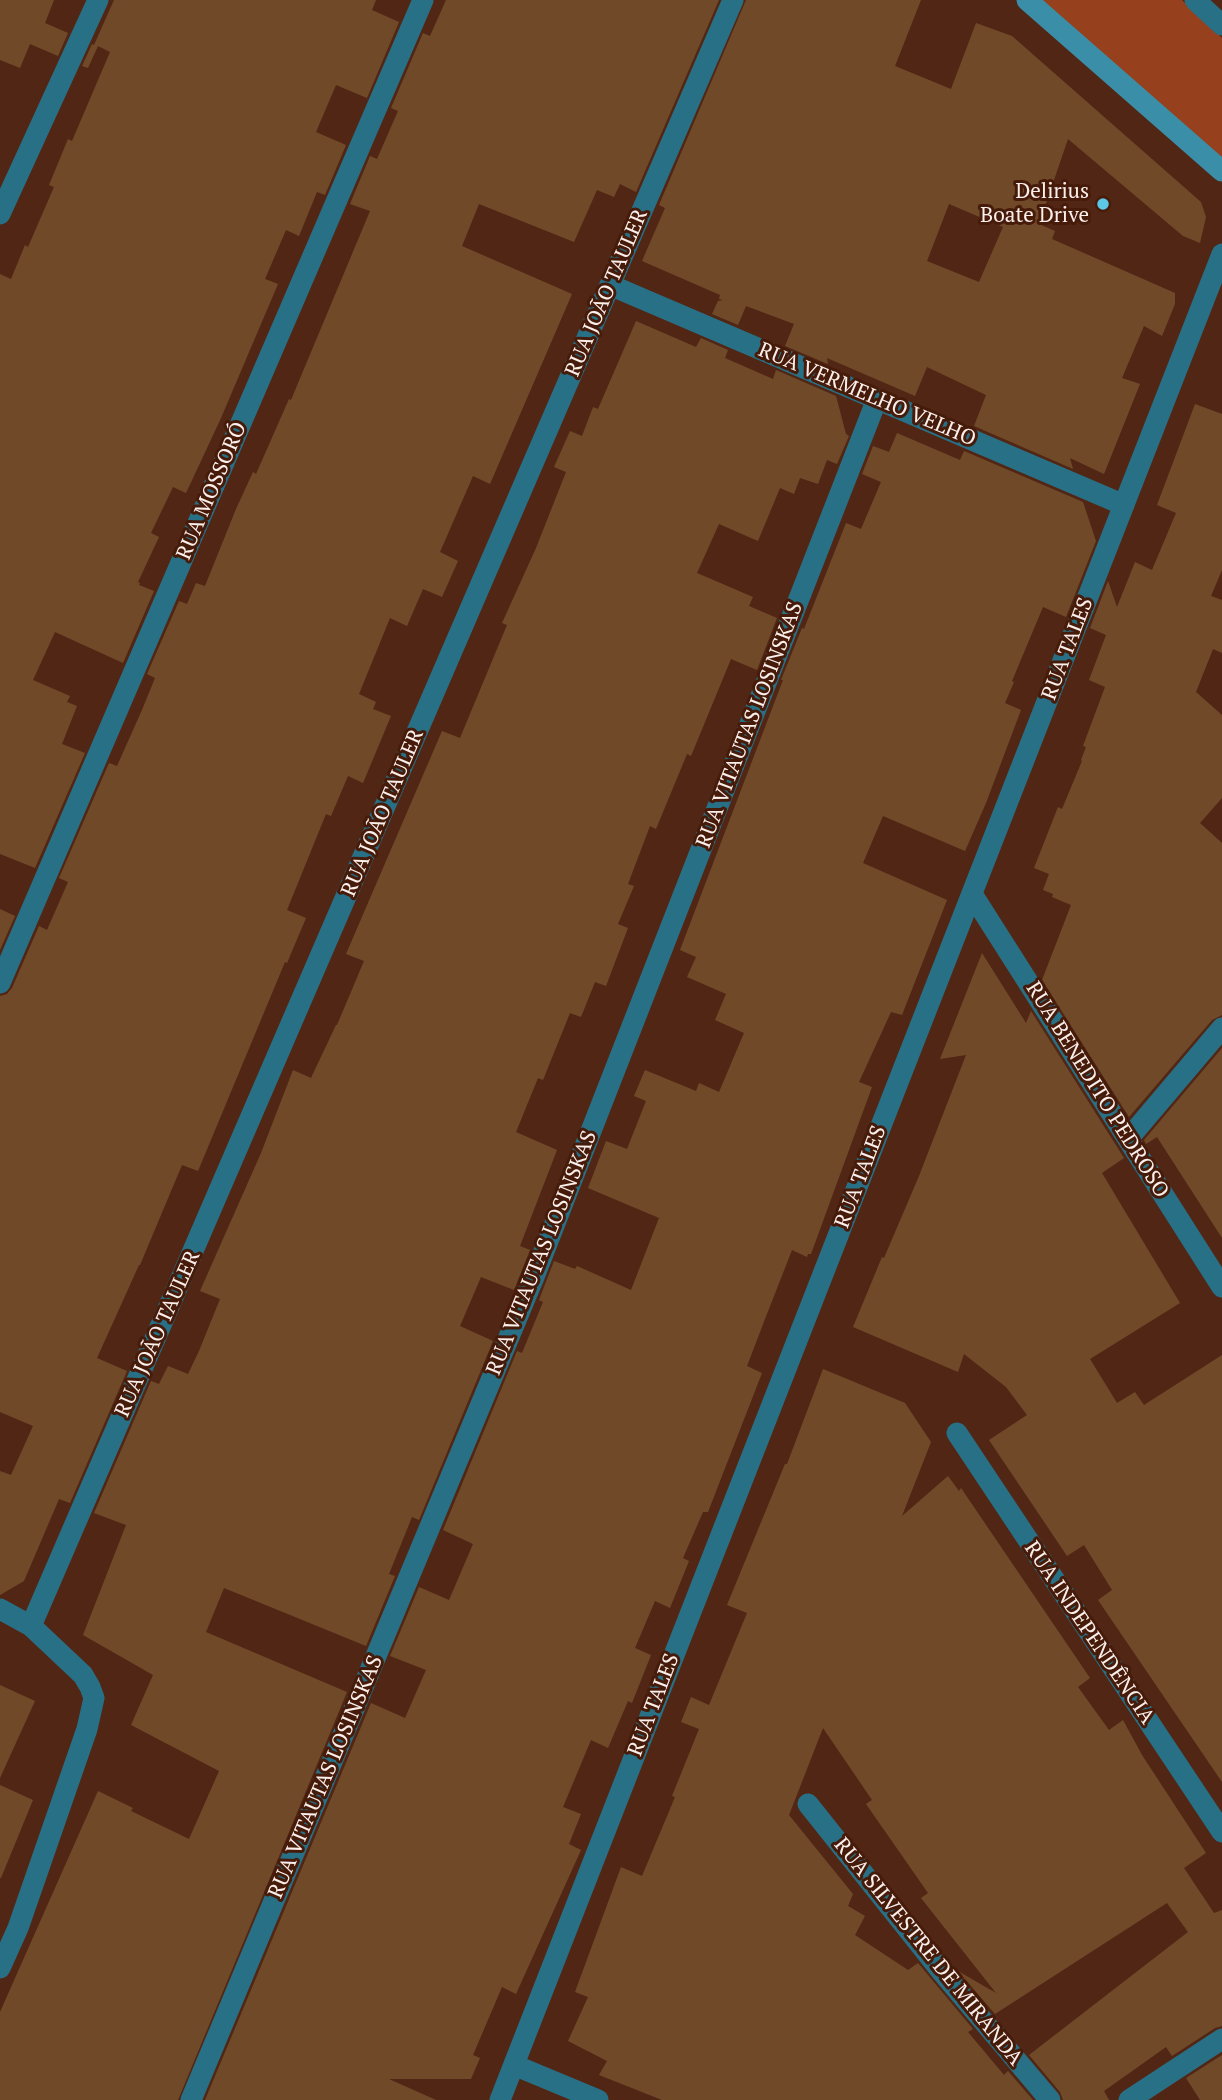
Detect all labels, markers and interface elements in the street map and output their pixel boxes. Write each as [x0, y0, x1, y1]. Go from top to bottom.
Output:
place label: Delirius Boate Drive [980, 179, 1089, 229]
marker: Delirius Boate Drive [1095, 196, 1111, 212]
street label: RUA JOÃO TAULER [560, 206, 654, 380]
street label: RUA VERMELHO VELHO [755, 338, 979, 452]
street label: RUA MOSSORÓ [172, 418, 252, 564]
street label: RUA TALES [1037, 594, 1099, 704]
street label: RUA VITAUTAS LOSINSKAS [691, 599, 809, 851]
street label: RUA JOÃO TAULER [336, 726, 430, 900]
street label: RUA BENEDITO PEDROSO [1020, 977, 1174, 1203]
street label: RUA TALES [830, 1122, 892, 1232]
street label: RUA VITAUTAS LOSINSKAS [481, 1127, 603, 1379]
street label: RUA JOÃO TAULER [110, 1247, 206, 1421]
street label: RUA INDEPENDÊNCIA [1019, 1537, 1159, 1729]
street label: RUA TALES [623, 1650, 685, 1760]
street label: RUA VITAUTAS LOSINSKAS [263, 1652, 389, 1902]
street label: RUA SILVESTRE DE MIRANDA [828, 1833, 1028, 2071]

